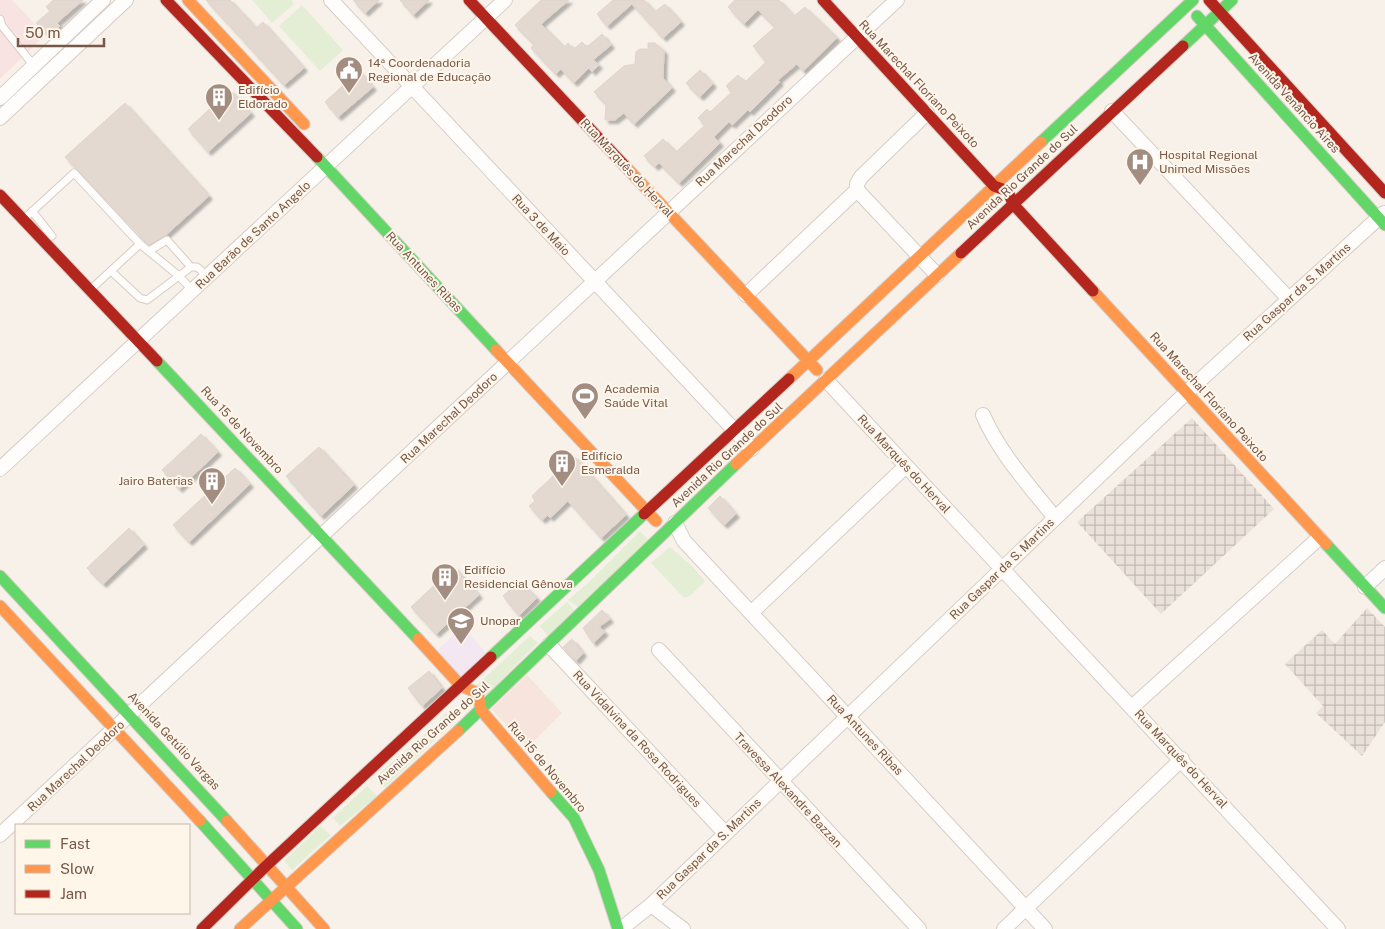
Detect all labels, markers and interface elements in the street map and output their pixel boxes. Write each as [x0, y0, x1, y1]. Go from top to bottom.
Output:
scale bar [18, 15, 104, 47]
street label: Rua Marechal Floriano Peixoto [856, 17, 982, 151]
text: 50 m [25, 24, 60, 41]
street label: Avenida Venâncio Aires [1245, 50, 1343, 156]
public building icon: 14ª Coordenadoria Regional de Educação [334, 55, 364, 94]
place label: 14ª Coordenadoria Regional de Educação [368, 56, 491, 84]
building icon: Edifício Eldorado [204, 82, 234, 121]
place label: Edifício Eldorado [238, 83, 288, 111]
street label: Rua Marechal Deodoro [693, 92, 795, 189]
street label: Rua Marquês do Herval [578, 116, 677, 220]
street label: Avenida Rio Grande do Sul [964, 122, 1081, 232]
hospital icon: Hospital Regional Unimed Missões [1125, 147, 1155, 186]
place label: Hospital Regional Unimed Missões [1159, 148, 1258, 176]
street label: Rua Barão de Santo Angelo [193, 178, 313, 292]
street label: Rua 3 de Maio [509, 191, 573, 259]
street label: Rua Antunes Ribas [383, 229, 465, 315]
street label: Rua Gaspar da S. Martins [1240, 240, 1354, 344]
street label: Rua Marechal Floriano Peixoto [1147, 329, 1271, 465]
street label: Rua Marechal Deodoro [398, 369, 500, 466]
sports icon: Academia Saúde Vital [570, 381, 600, 420]
place label: Academia Saúde Vital [604, 382, 668, 410]
street label: Rua 15 de Novembro [198, 384, 286, 477]
street label: Avenida Rio Grande do Sul [669, 400, 786, 510]
street label: Rua Marquês do Herval [855, 412, 954, 516]
building icon: Edifício Esmeralda [547, 448, 577, 487]
place label: Edifício Esmeralda [581, 449, 640, 477]
building icon: Jairo Baterias [197, 466, 227, 505]
place label: Jairo Baterias [118, 474, 193, 488]
street label: Rua Gaspar da S. Martins [947, 515, 1057, 623]
building icon: Edifício Residencial Gênova [430, 562, 460, 601]
place label: Edifício Residencial Gênova [464, 563, 573, 591]
school or university icon: Unopar [446, 606, 476, 645]
place label: Unopar [480, 614, 521, 628]
street label: Rua Vidalvina da Rosa Rodrigues [570, 668, 704, 810]
street label: Avenida Rio Grande do Sul [374, 678, 492, 787]
street label: Avenida Getúlio Vargas [125, 689, 223, 793]
street label: Rua Antunes Ribas [824, 692, 906, 778]
street label: Rua Marquês do Herval [1132, 707, 1231, 811]
street label: Rua Marechal Deodoro [25, 717, 127, 814]
street label: Rua 15 de Novembro [505, 719, 589, 815]
street label: Travessa Alexandre Bazzan [731, 730, 845, 850]
street label: Rua Gaspar da S. Martins [654, 795, 764, 903]
legend [15, 824, 190, 914]
text: Fast [60, 835, 90, 852]
text: Slow [60, 860, 95, 877]
text: Jam [60, 885, 87, 902]

